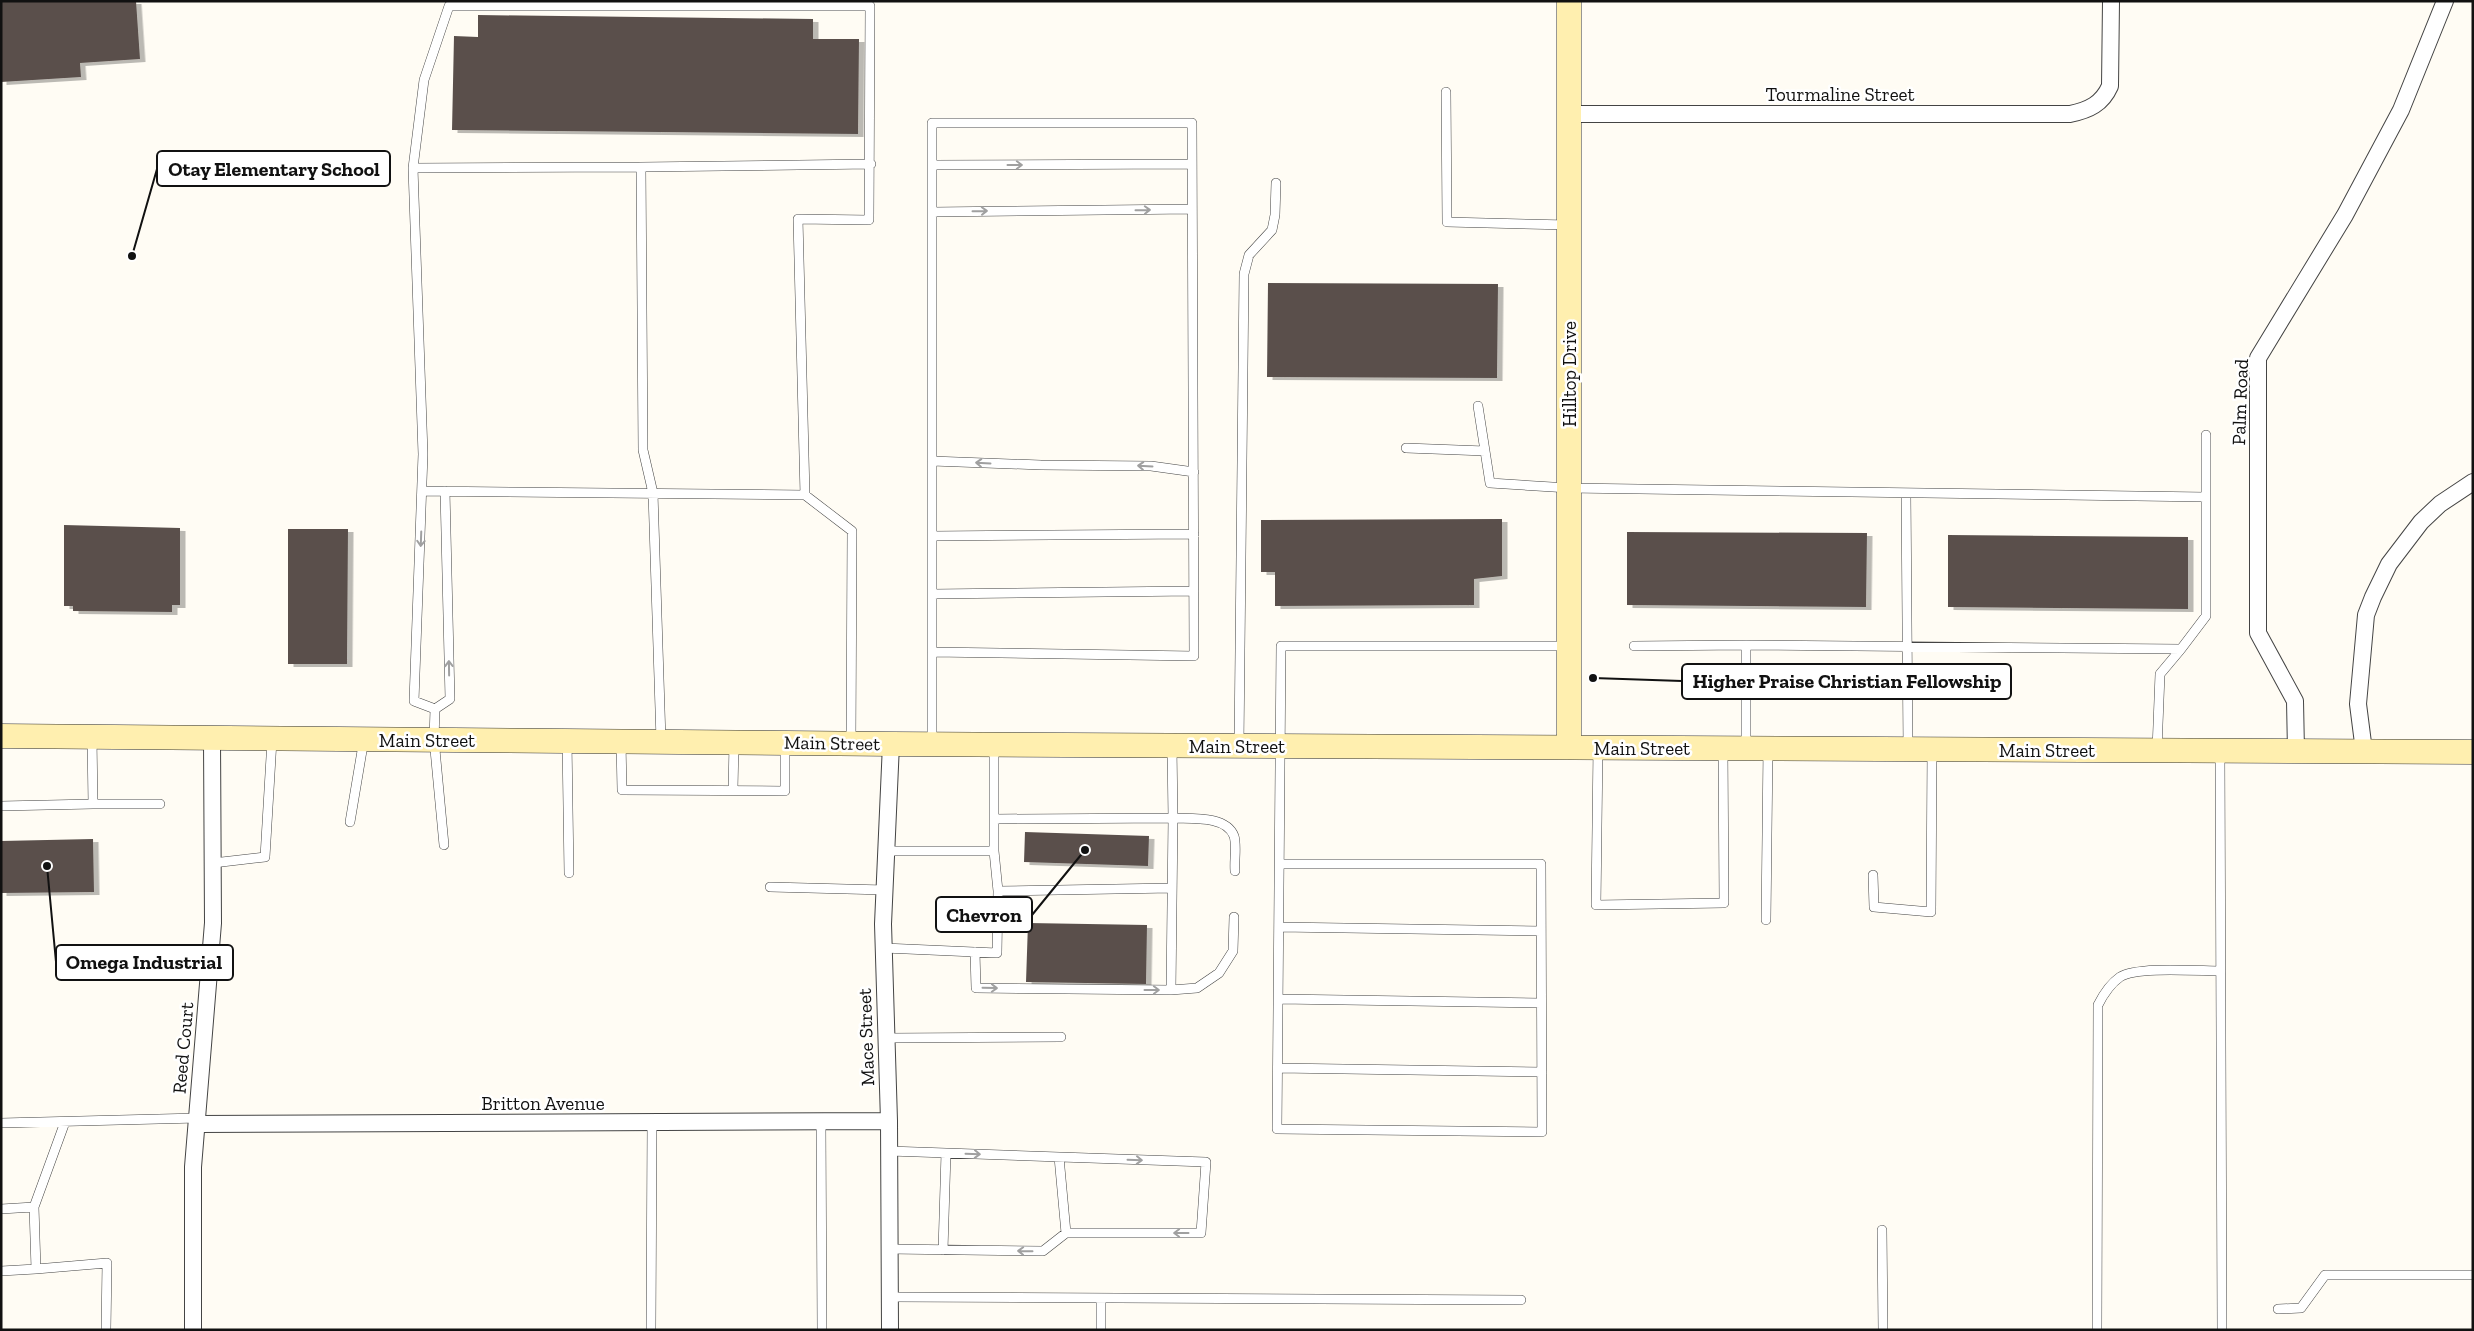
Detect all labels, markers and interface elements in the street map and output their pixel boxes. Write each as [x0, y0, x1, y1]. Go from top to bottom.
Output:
street label: Tourmaline Street [1765, 83, 1915, 106]
callout: Otay Elementary School [157, 151, 390, 186]
text: Otay Elementary School [168, 157, 380, 181]
one-way arrow [1007, 160, 1023, 170]
one-way arrow [1134, 205, 1151, 215]
one-way arrow [972, 206, 988, 216]
street label: Hilltop Drive [1558, 321, 1581, 427]
street label: Palm Road [2227, 358, 2253, 446]
one-way arrow [975, 458, 991, 467]
one-way arrow [1138, 461, 1154, 470]
one-way arrow [416, 531, 425, 547]
one-way arrow [444, 660, 454, 676]
callout: Higher Praise Christian Fellowship [1682, 664, 2011, 699]
text: Higher Praise Christian Fellowship [1693, 669, 2002, 693]
street label: Main Street [379, 729, 475, 752]
street label: Main Street [784, 731, 880, 755]
street label: Main Street [1189, 735, 1285, 758]
street label: Main Street [1594, 737, 1690, 760]
street label: Main Street [1999, 739, 2095, 762]
callout: Chevron [936, 897, 1032, 932]
text: Chevron [946, 903, 1022, 927]
callout: Omega Industrial [56, 945, 233, 980]
text: Omega Industrial [66, 950, 222, 974]
one-way arrow [981, 983, 997, 993]
one-way arrow [1144, 985, 1160, 995]
street label: Mace Street [853, 988, 879, 1086]
street label: Reed Court [168, 1001, 198, 1095]
street label: Britton Avenue [481, 1092, 605, 1115]
one-way arrow [964, 1150, 980, 1159]
one-way arrow [1127, 1155, 1143, 1164]
one-way arrow [1173, 1228, 1190, 1238]
one-way arrow [1017, 1246, 1033, 1255]

